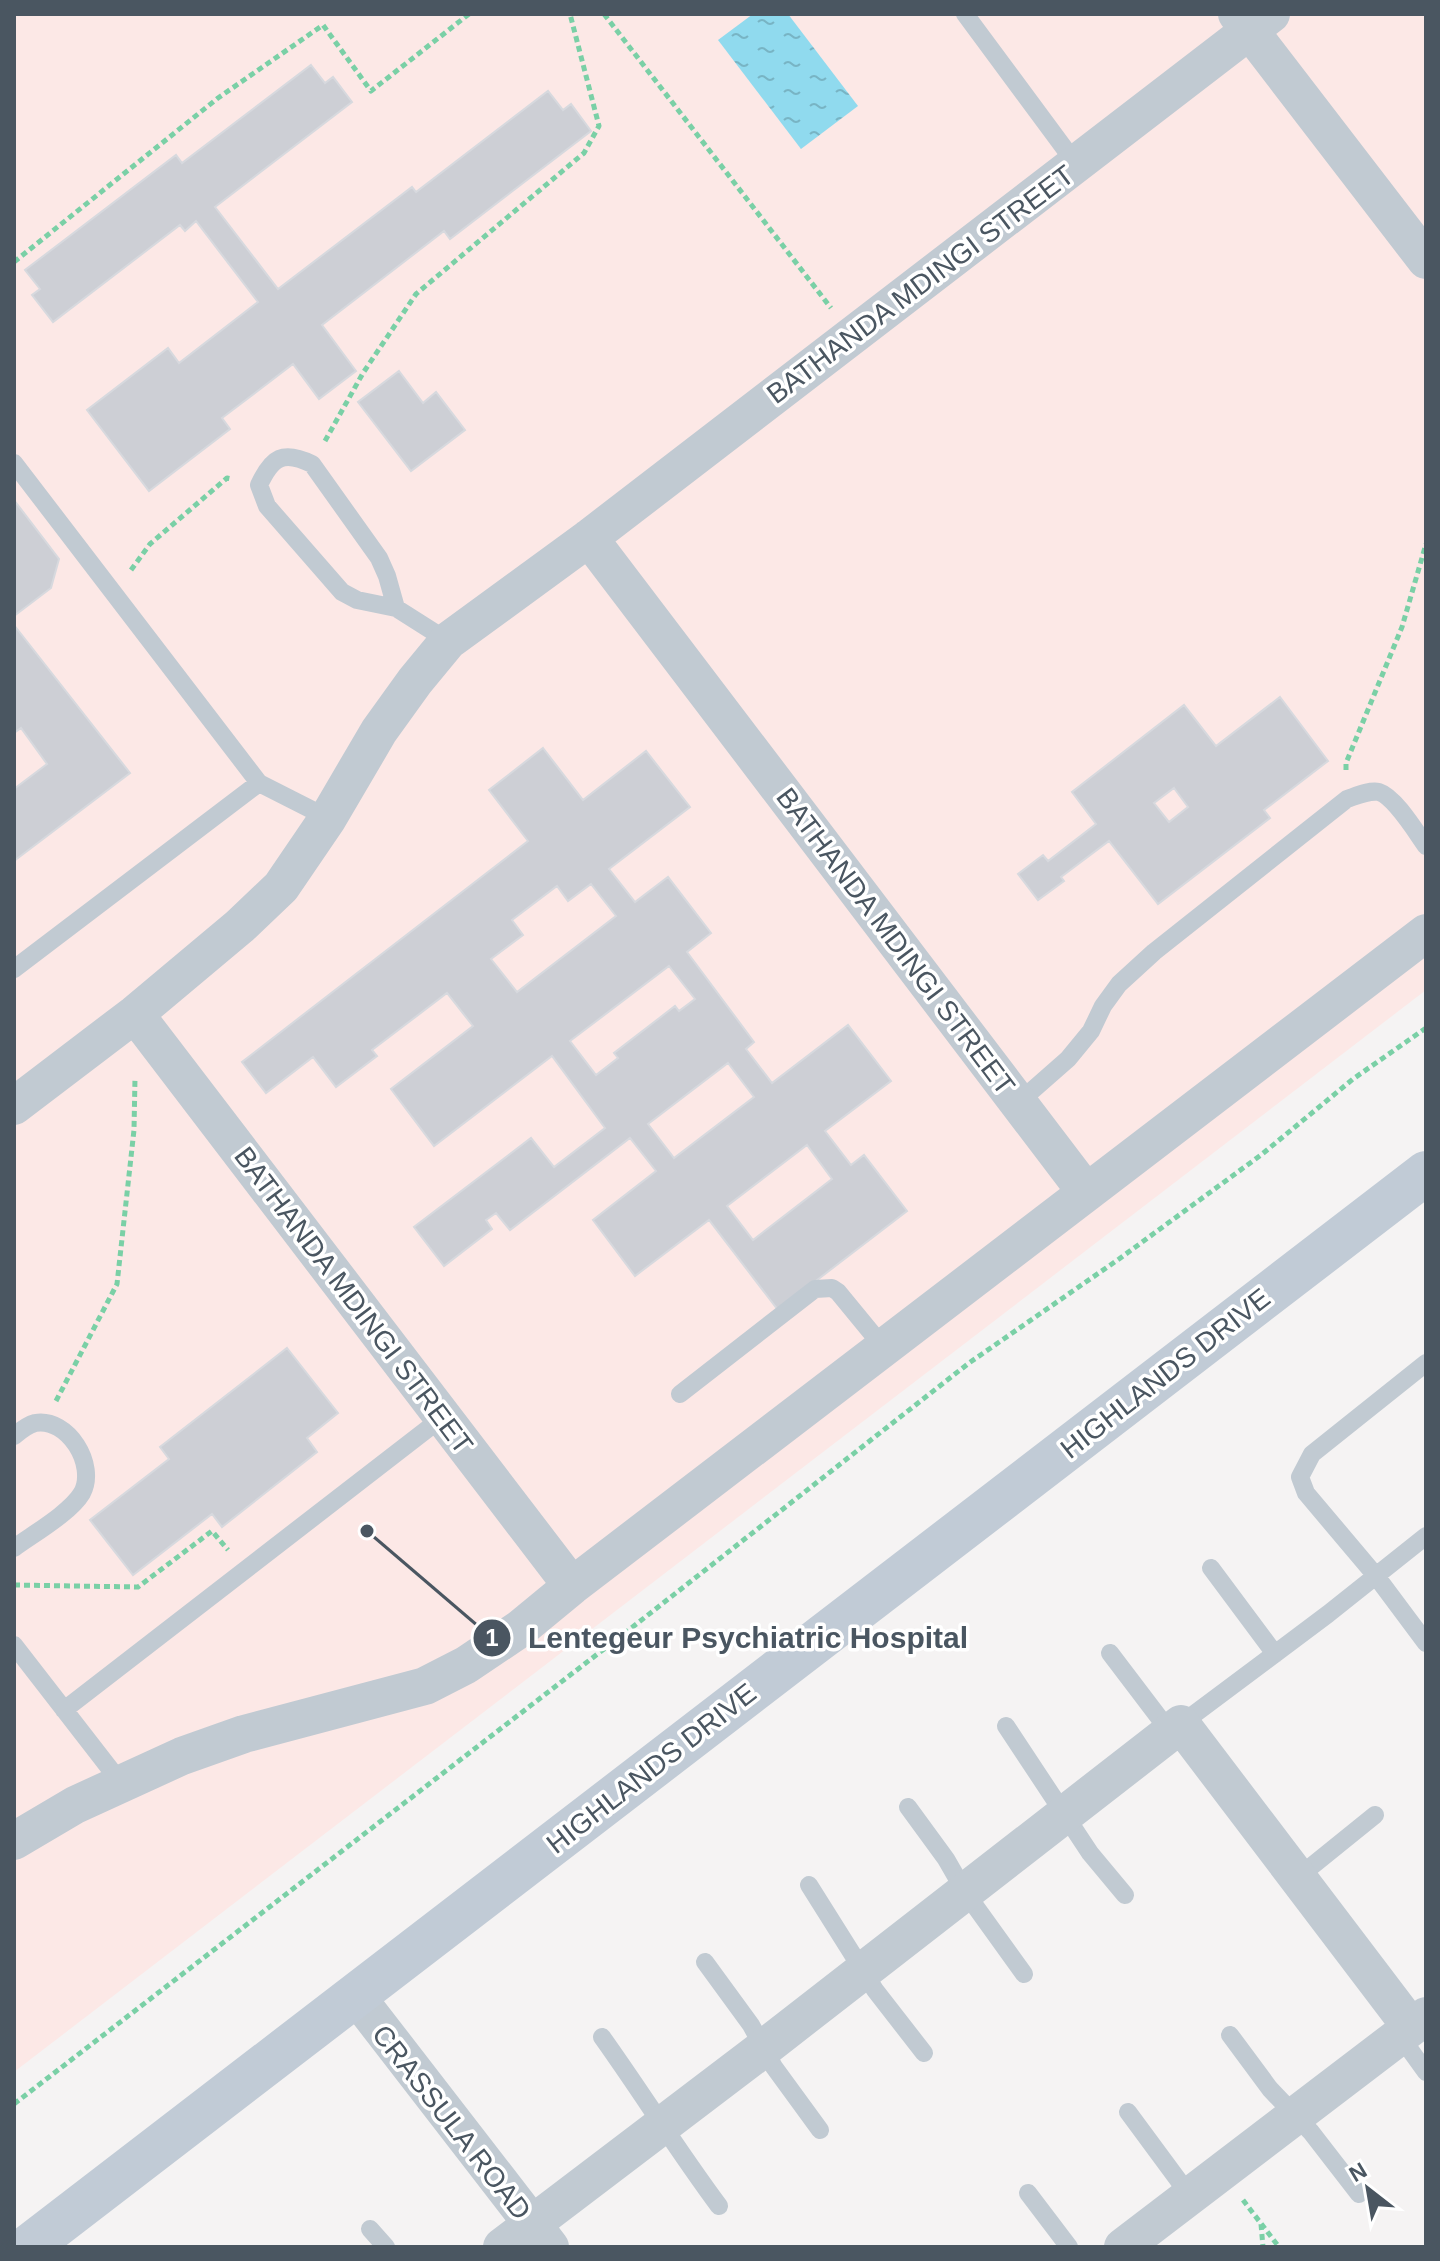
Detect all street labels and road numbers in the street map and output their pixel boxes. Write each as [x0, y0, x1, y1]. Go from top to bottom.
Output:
street label: BATHANDA MDINGI STREET [761, 159, 1080, 410]
street label: BATHANDA MDINGI STREET [770, 782, 1021, 1101]
street label: BATHANDA MDINGI STREET [228, 1141, 479, 1460]
street label: HIGHLANDS DRIVE [1055, 1282, 1276, 1465]
street label: HIGHLANDS DRIVE [541, 1677, 762, 1860]
street label: CRASSULA ROAD [366, 2019, 537, 2226]

